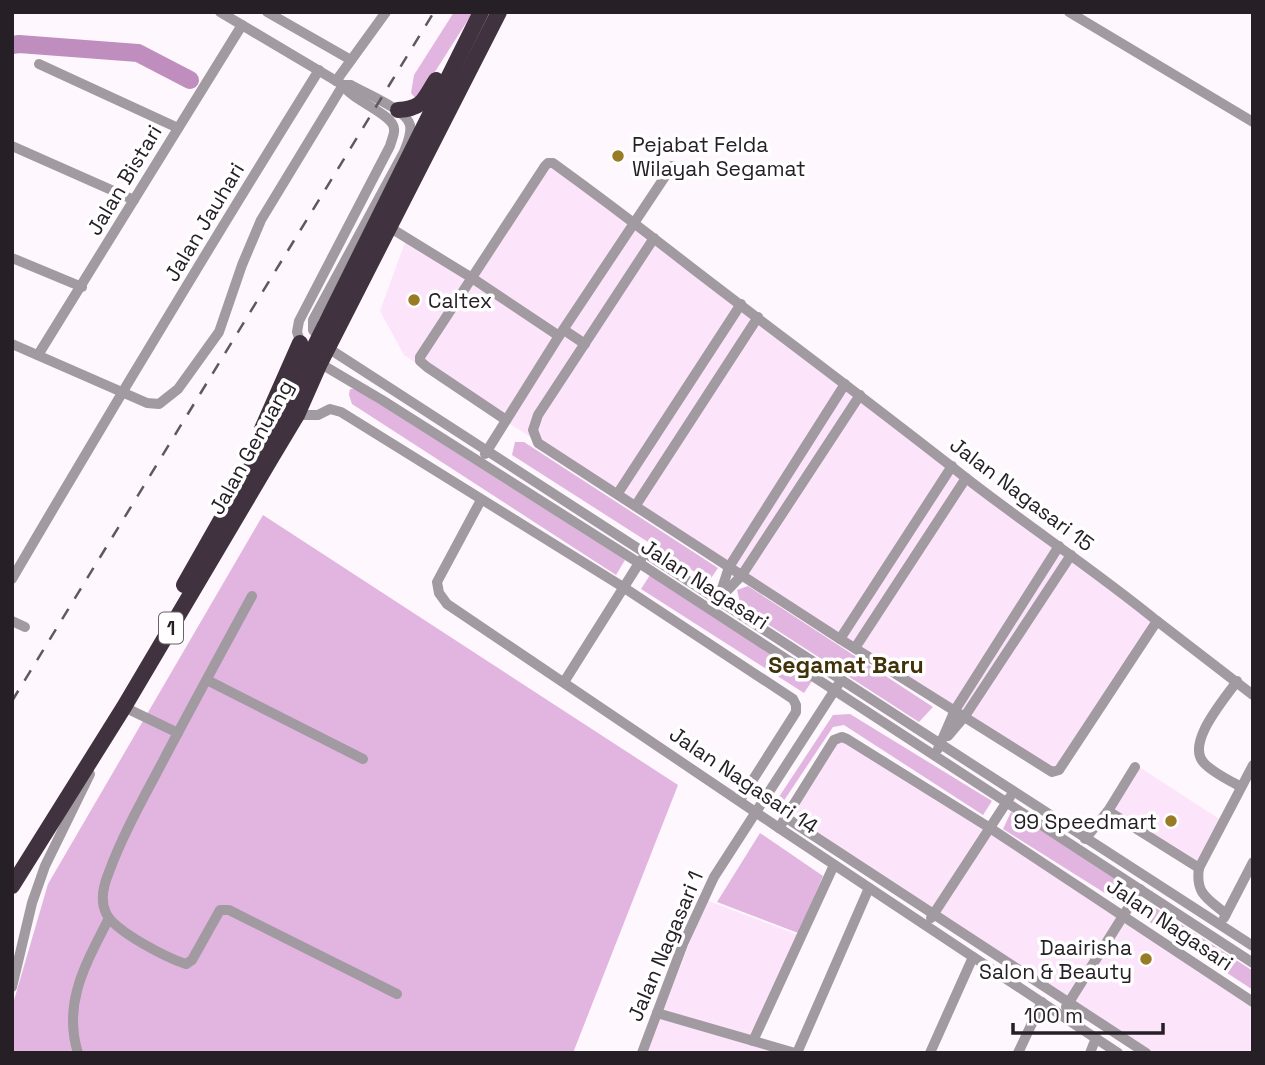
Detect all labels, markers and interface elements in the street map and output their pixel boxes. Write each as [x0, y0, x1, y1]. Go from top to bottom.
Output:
street label: Jalan Bistari [80, 120, 168, 240]
place label: Pejabat Felda Wilayah Segamat [632, 131, 806, 182]
marker: Pejabat Felda Wilayah Segamat [610, 148, 626, 164]
street label: Jalan Jauhari [158, 158, 250, 286]
place label: Caltex [428, 287, 492, 314]
marker: Caltex [406, 292, 422, 308]
street label: Jalan Genuang [203, 375, 299, 519]
street label: Jalan Nagasari 15 [945, 431, 1099, 557]
street label: Jalan Nagasari [636, 533, 774, 635]
road number: 1 [159, 612, 183, 643]
district label: Segamat Baru [768, 650, 924, 680]
street label: Jalan Nagasari 14 [664, 720, 824, 840]
place label: 99 Speedmart [1013, 808, 1157, 835]
marker: 99 Speedmart [1163, 813, 1179, 829]
street label: Jalan Nagasari 1 [621, 867, 709, 1025]
street label: Jalan Nagasari [1102, 872, 1238, 976]
place label: Daairisha Salon & Beauty [979, 934, 1132, 985]
marker: Daairisha Salon & Beauty [1138, 951, 1154, 967]
scale bar [1013, 992, 1164, 1036]
text: 100 m [1024, 1002, 1083, 1029]

